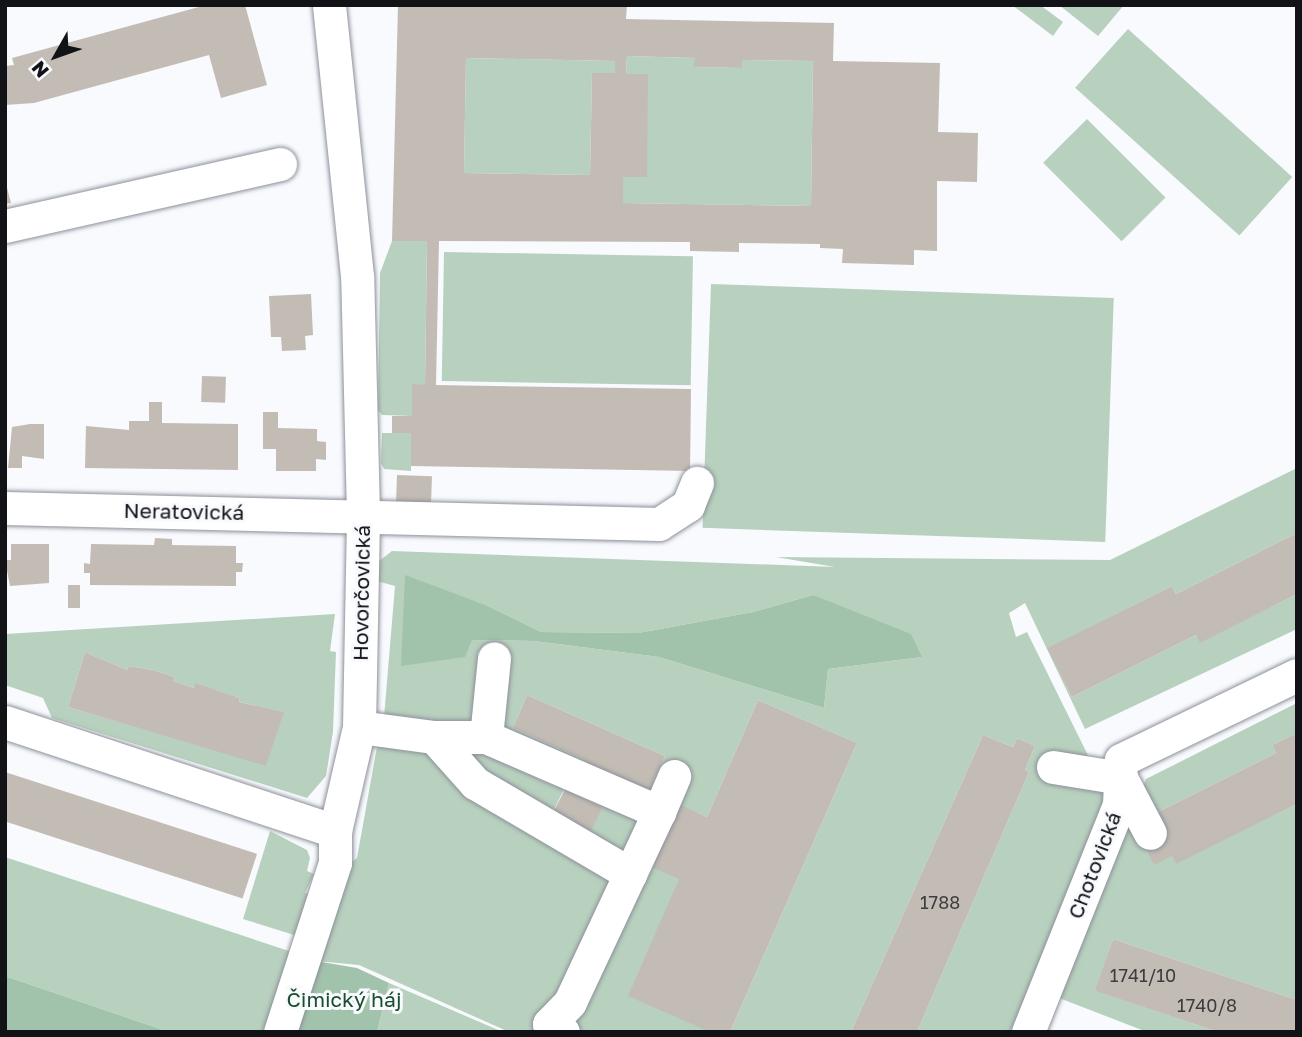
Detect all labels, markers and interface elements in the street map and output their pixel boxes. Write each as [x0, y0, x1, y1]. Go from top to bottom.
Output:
north arrow [21, 21, 91, 91]
text: N [26, 57, 53, 83]
street label: Neratovická [123, 497, 245, 525]
street label: Hovorčovická [347, 525, 375, 661]
street label: Chotovická [1062, 808, 1126, 922]
house number: 1788 [920, 891, 960, 913]
house number: 1741/10 [1110, 964, 1176, 986]
park label: Čimický háj [286, 986, 402, 1012]
house number: 1740/8 [1177, 994, 1237, 1016]

